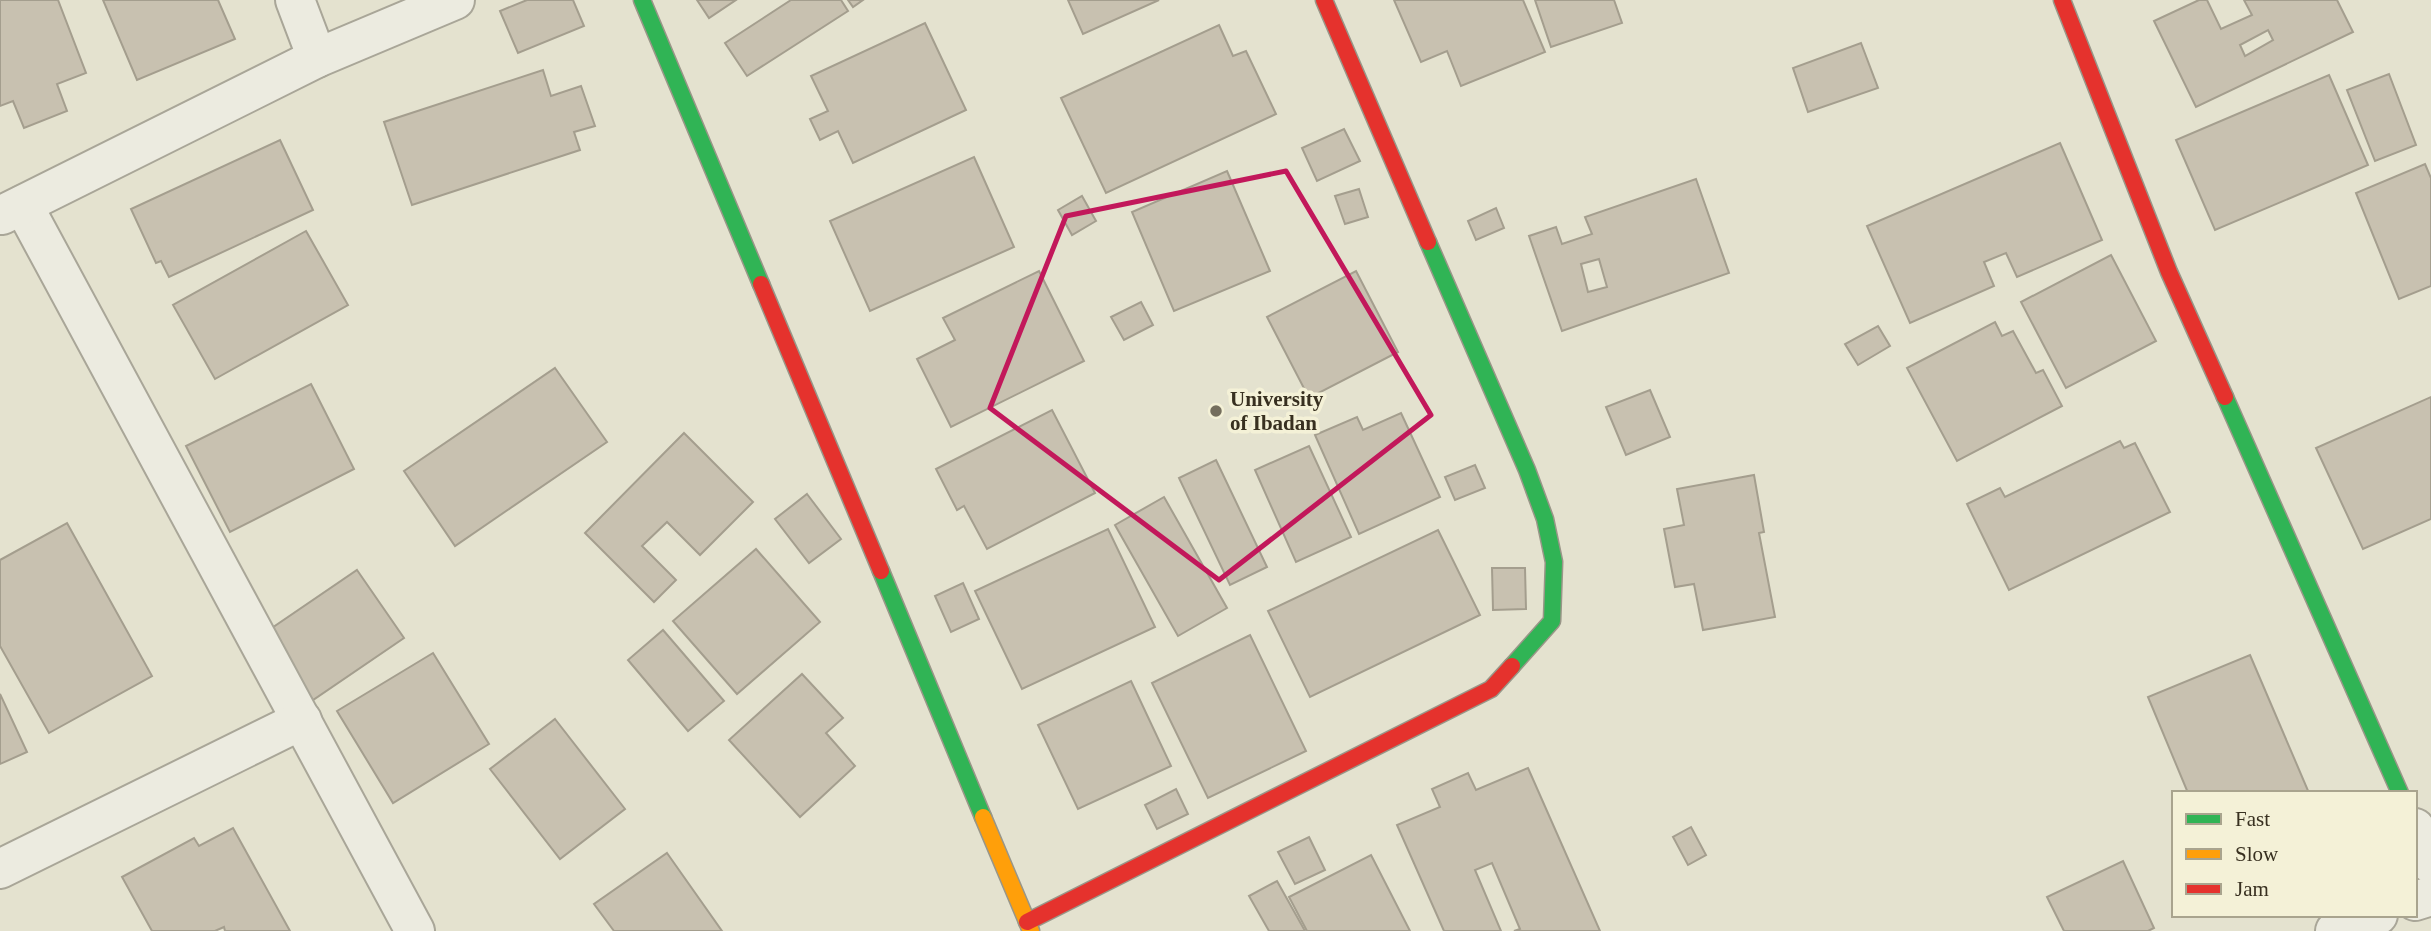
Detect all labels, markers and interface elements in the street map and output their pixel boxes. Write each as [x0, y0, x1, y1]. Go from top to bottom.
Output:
place label: University of Ibadan [1230, 387, 1324, 435]
marker: University of Ibadan [1208, 403, 1224, 419]
legend [2172, 791, 2417, 917]
text: Fast [2235, 807, 2270, 831]
text: Slow [2235, 842, 2279, 866]
text: Jam [2235, 877, 2269, 901]

